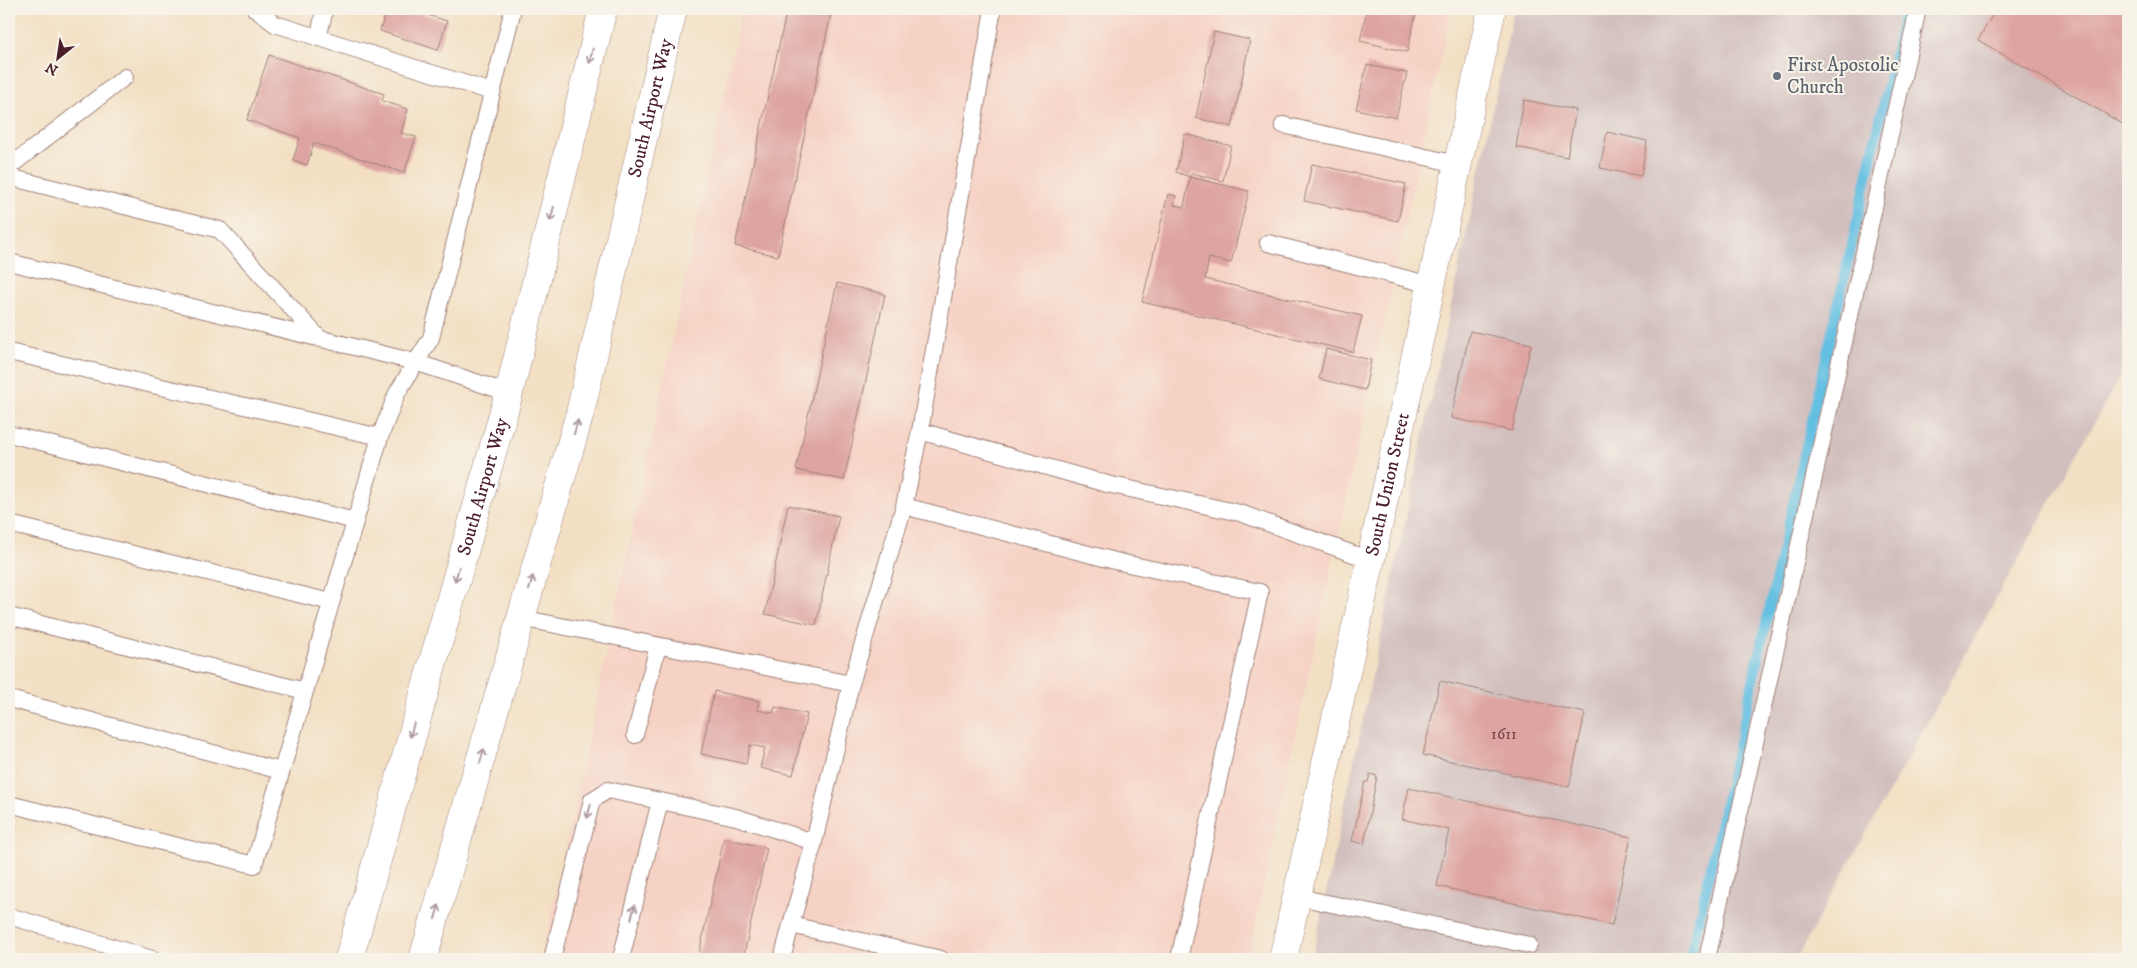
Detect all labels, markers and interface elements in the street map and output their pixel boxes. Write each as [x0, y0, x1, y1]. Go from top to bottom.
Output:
north arrow [32, 32, 82, 82]
street label: South Airport Way [623, 35, 678, 180]
one-way arrow [586, 48, 595, 64]
place label: First Apostolic Church [1787, 54, 1898, 99]
text: N [42, 57, 61, 79]
marker: First Apostolic Church [1771, 70, 1783, 82]
one-way arrow [547, 205, 556, 221]
street label: South Union Street [1361, 411, 1414, 558]
street label: South Airport Way [452, 414, 513, 558]
one-way arrow [571, 419, 581, 435]
one-way arrow [451, 565, 461, 581]
one-way arrow [527, 575, 536, 591]
one-way arrow [407, 722, 417, 738]
house number: 1611 [1491, 724, 1517, 744]
one-way arrow [477, 749, 487, 765]
one-way arrow [584, 803, 593, 819]
one-way arrow [629, 904, 638, 920]
one-way arrow [432, 905, 442, 921]

